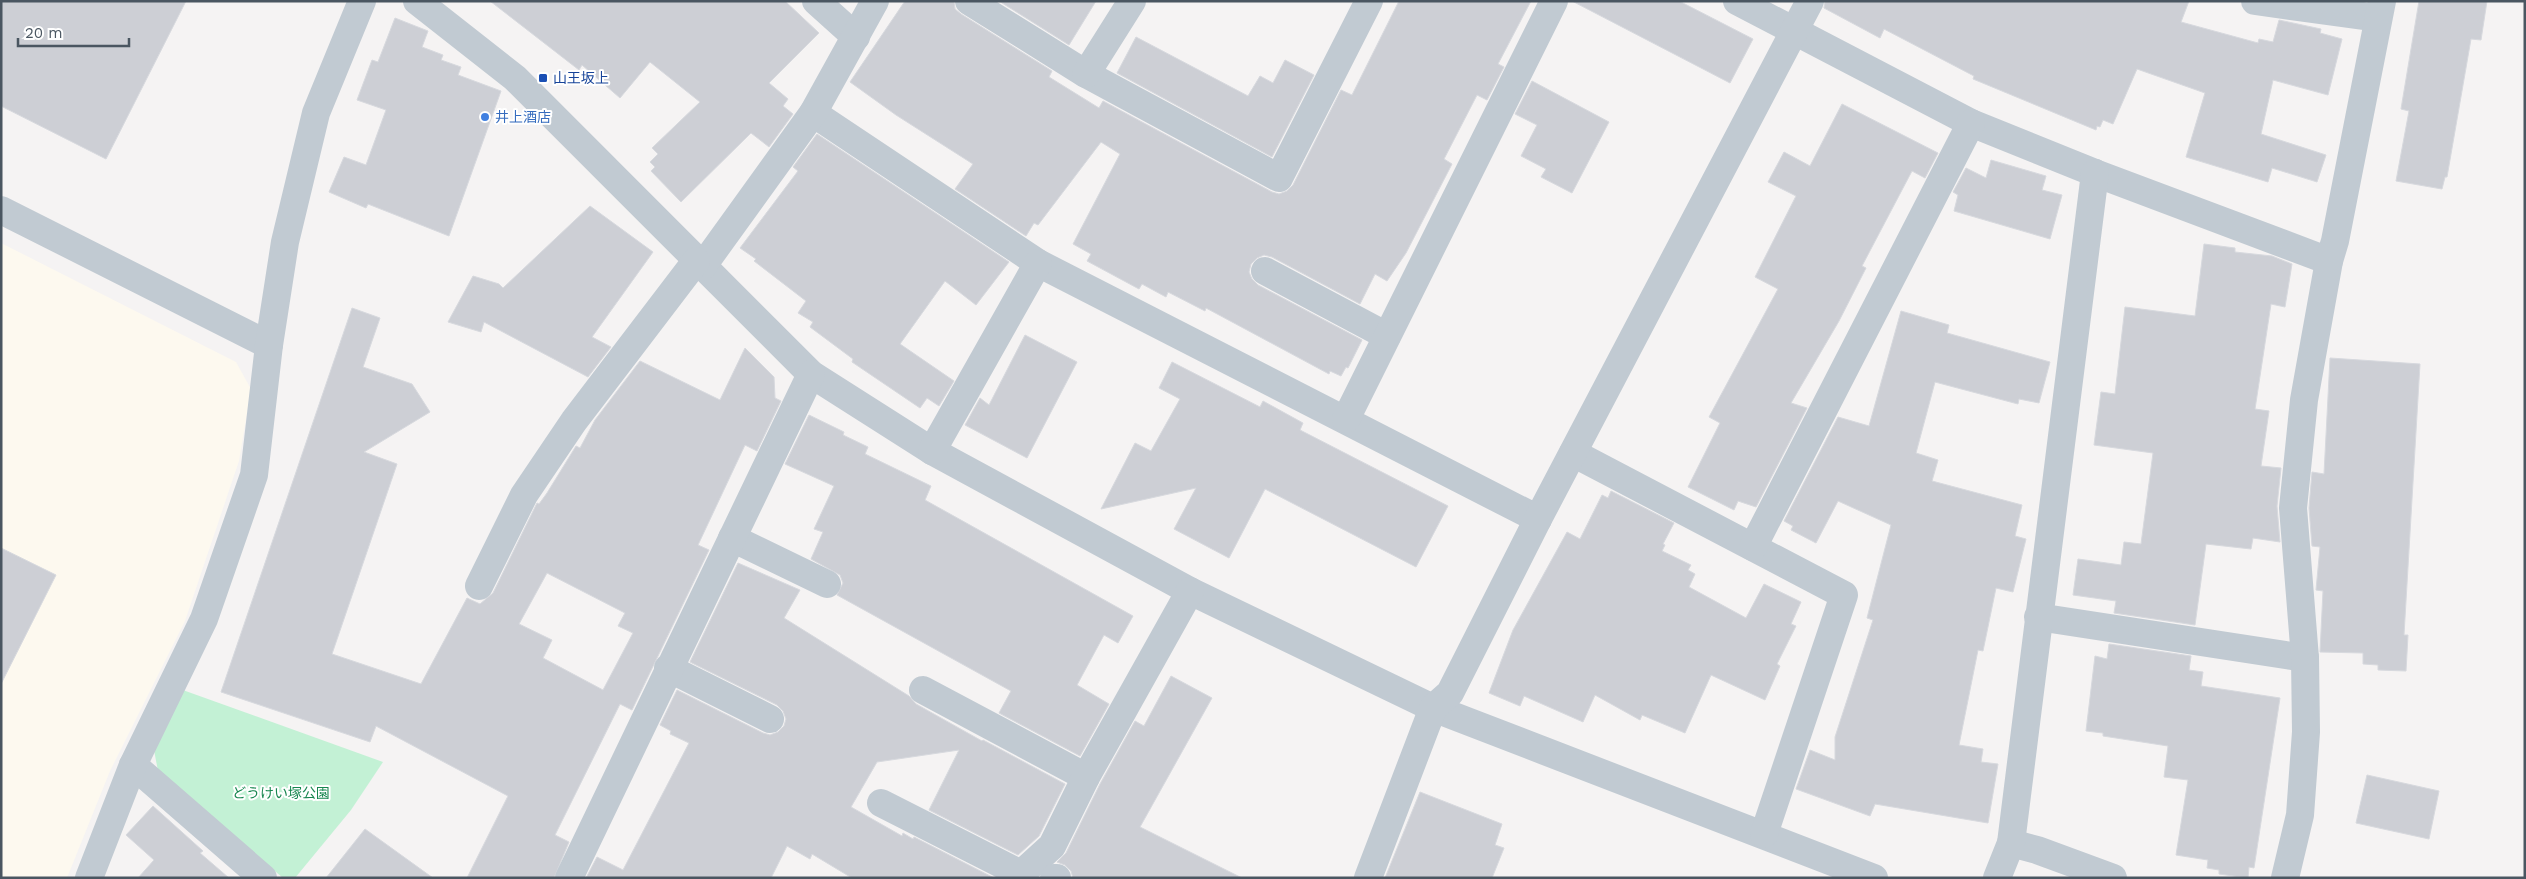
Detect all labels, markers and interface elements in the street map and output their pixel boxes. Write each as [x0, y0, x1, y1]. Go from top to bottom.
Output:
scale bar [18, 15, 129, 47]
text: 20 m [25, 24, 63, 42]
place label: 山王坂上 [553, 70, 609, 86]
marker: 山王坂上 [537, 72, 549, 84]
place label: 井上酒店 [495, 109, 551, 125]
marker: 井上酒店 [479, 111, 491, 123]
park label: どうけい塚公園 [232, 785, 330, 801]

